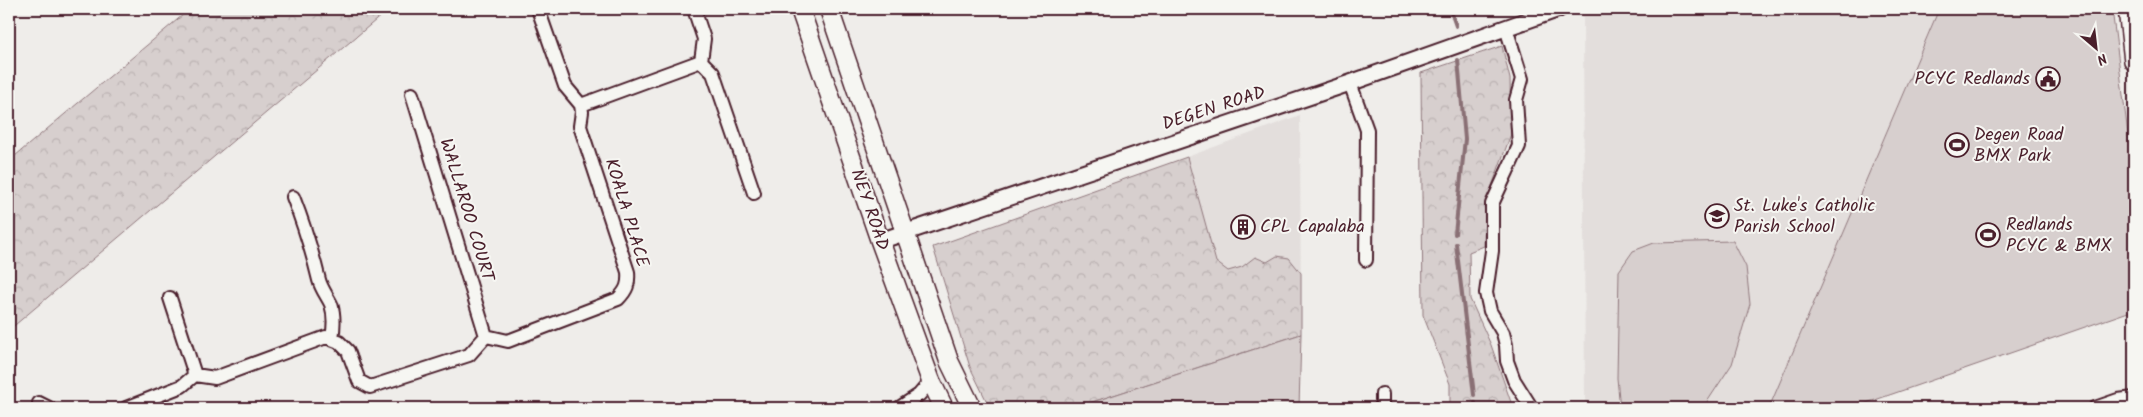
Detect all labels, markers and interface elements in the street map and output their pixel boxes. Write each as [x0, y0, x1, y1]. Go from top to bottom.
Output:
north arrow [2070, 22, 2120, 72]
text: N [2092, 47, 2111, 70]
place label: PCYC Redlands [1914, 65, 2030, 94]
public building icon: PCYC Redlands [2035, 66, 2061, 92]
street label: DEGEN ROAD [1159, 79, 1270, 139]
place label: Degen Road BMX Park [1974, 121, 2064, 171]
sports icon: Degen Road BMX Park [1944, 132, 1970, 158]
street label: WALLAROO COURT [430, 135, 502, 286]
street label: KOALA PLACE [596, 155, 656, 271]
street label: NEY ROAD [842, 165, 897, 255]
place label: St. Luke's Catholic Parish School [1734, 192, 1875, 242]
school or university icon: St. Luke's Catholic Parish School [1704, 203, 1730, 229]
place label: Redlands PCYC & BMX [2006, 211, 2112, 261]
place label: CPL Capalaba [1260, 213, 1365, 242]
building icon: CPL Capalaba [1230, 214, 1256, 240]
sports icon: Redlands PCYC & BMX [1975, 222, 2001, 248]

